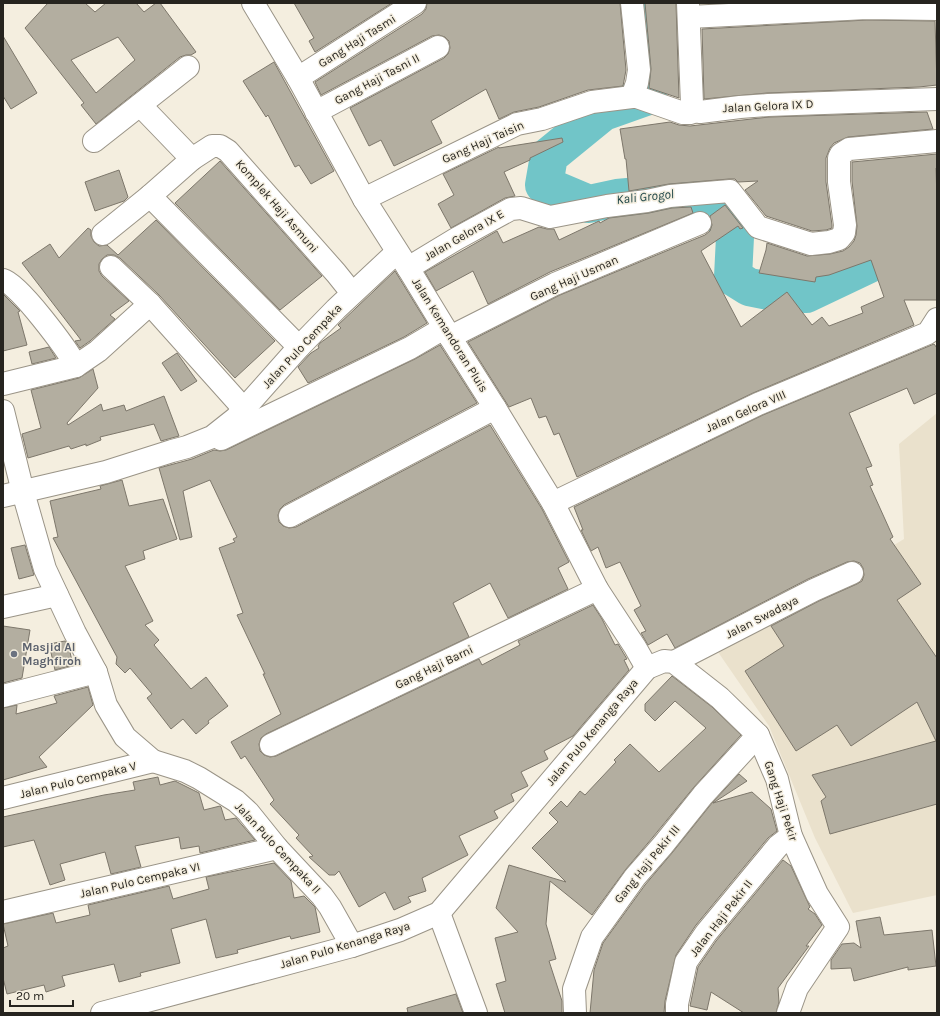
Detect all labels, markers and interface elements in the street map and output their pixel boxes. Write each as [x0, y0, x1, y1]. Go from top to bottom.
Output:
street label: Gang Haji Tasmi [316, 12, 398, 70]
street label: Gang Haji Tasni II [332, 51, 422, 107]
street label: Jalan Gelora IX D [722, 97, 814, 115]
street label: Gang Haji Taisin [440, 118, 526, 166]
street label: Komplek Haji Asmuni [233, 157, 321, 255]
water label: Kali Grogol [615, 186, 675, 207]
street label: Jalan Gelora IX E [422, 206, 506, 264]
street label: Gang Haji Usman [528, 252, 620, 304]
street label: Jalan Kemandoran Pluis [409, 275, 491, 395]
street label: Jalan Pulo Cempaka [259, 301, 345, 391]
street label: Jalan Gelora VIII [704, 387, 788, 435]
street label: Jalan Swadaya [723, 593, 801, 641]
place label: Masjid Al Maghfiroh [22, 640, 81, 668]
street label: Gang Haji Barni [393, 642, 475, 692]
marker: Masjid Al Maghfiroh [9, 649, 19, 659]
street label: Jalan Pulo Kenanga Raya [543, 676, 641, 788]
street label: Jalan Pulo Cempaka V [18, 759, 138, 801]
street label: Gang Haji Pekir [761, 759, 801, 843]
street label: Jalan Pulo Cempaka II [232, 800, 324, 896]
street label: Gang Haji Pekir III [611, 822, 683, 906]
street label: Jalan Pulo Cempaka VI [79, 859, 201, 901]
street label: Jalan Haji Pekir II [687, 877, 755, 959]
street label: Jalan Pulo Kenanga Raya [278, 919, 412, 971]
scale bar [10, 982, 73, 1008]
text: 20 m [16, 989, 44, 1003]

